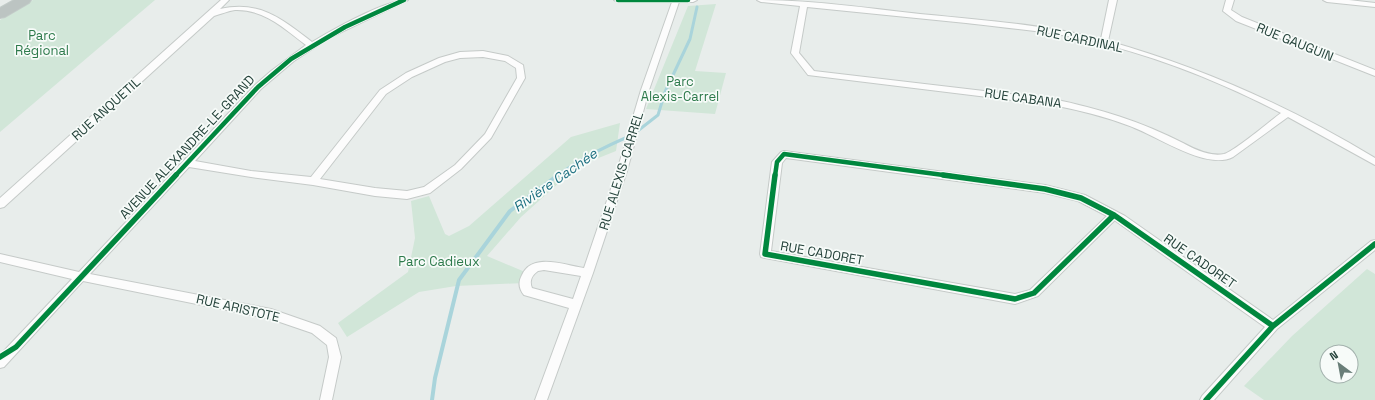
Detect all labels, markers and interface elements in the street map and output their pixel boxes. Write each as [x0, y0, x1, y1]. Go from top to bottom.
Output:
street label: RUE GAUGUIN [1254, 19, 1336, 65]
street label: RUE CARDINAL [1035, 22, 1125, 56]
park label: Parc Régional [15, 27, 69, 59]
street label: AVENUE ALEXANDRE-LE-GRAND [116, 71, 258, 223]
park label: Parc Alexis-Carrel [641, 73, 719, 105]
street label: RUE ANQUETIL [68, 74, 144, 144]
street label: RUE CABANA [983, 84, 1063, 112]
street label: RUE ALEXIS-CARREL [595, 110, 647, 232]
water label: Rivière Cachée [509, 144, 601, 216]
street label: RUE CADORET [1161, 230, 1240, 292]
street label: RUE CADORET [779, 237, 865, 269]
park label: Parc Cadieux [398, 253, 480, 270]
street label: RUE ARISTOTE [195, 290, 281, 326]
north arrow [1319, 344, 1359, 384]
text: N [1327, 348, 1341, 363]

